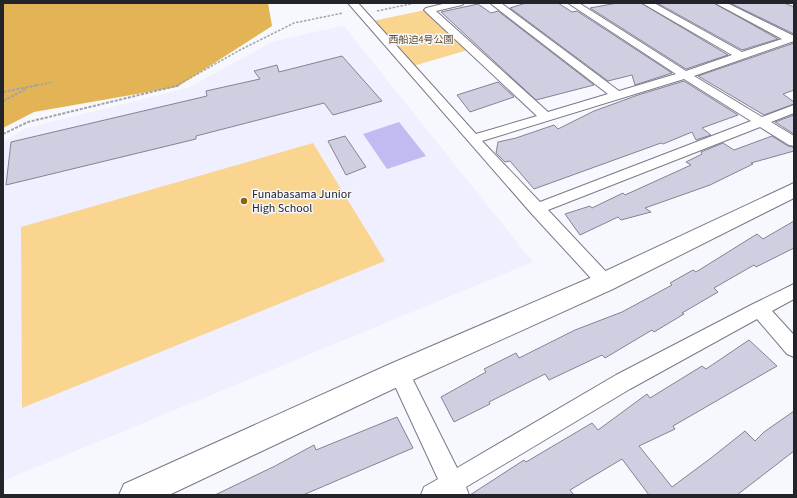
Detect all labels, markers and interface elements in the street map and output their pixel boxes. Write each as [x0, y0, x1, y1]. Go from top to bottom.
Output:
park label: 西船迫4号公園 [389, 33, 453, 47]
place label: Funabasama Junior High School [252, 186, 352, 217]
marker: Funabasama Junior High School [239, 196, 249, 206]

